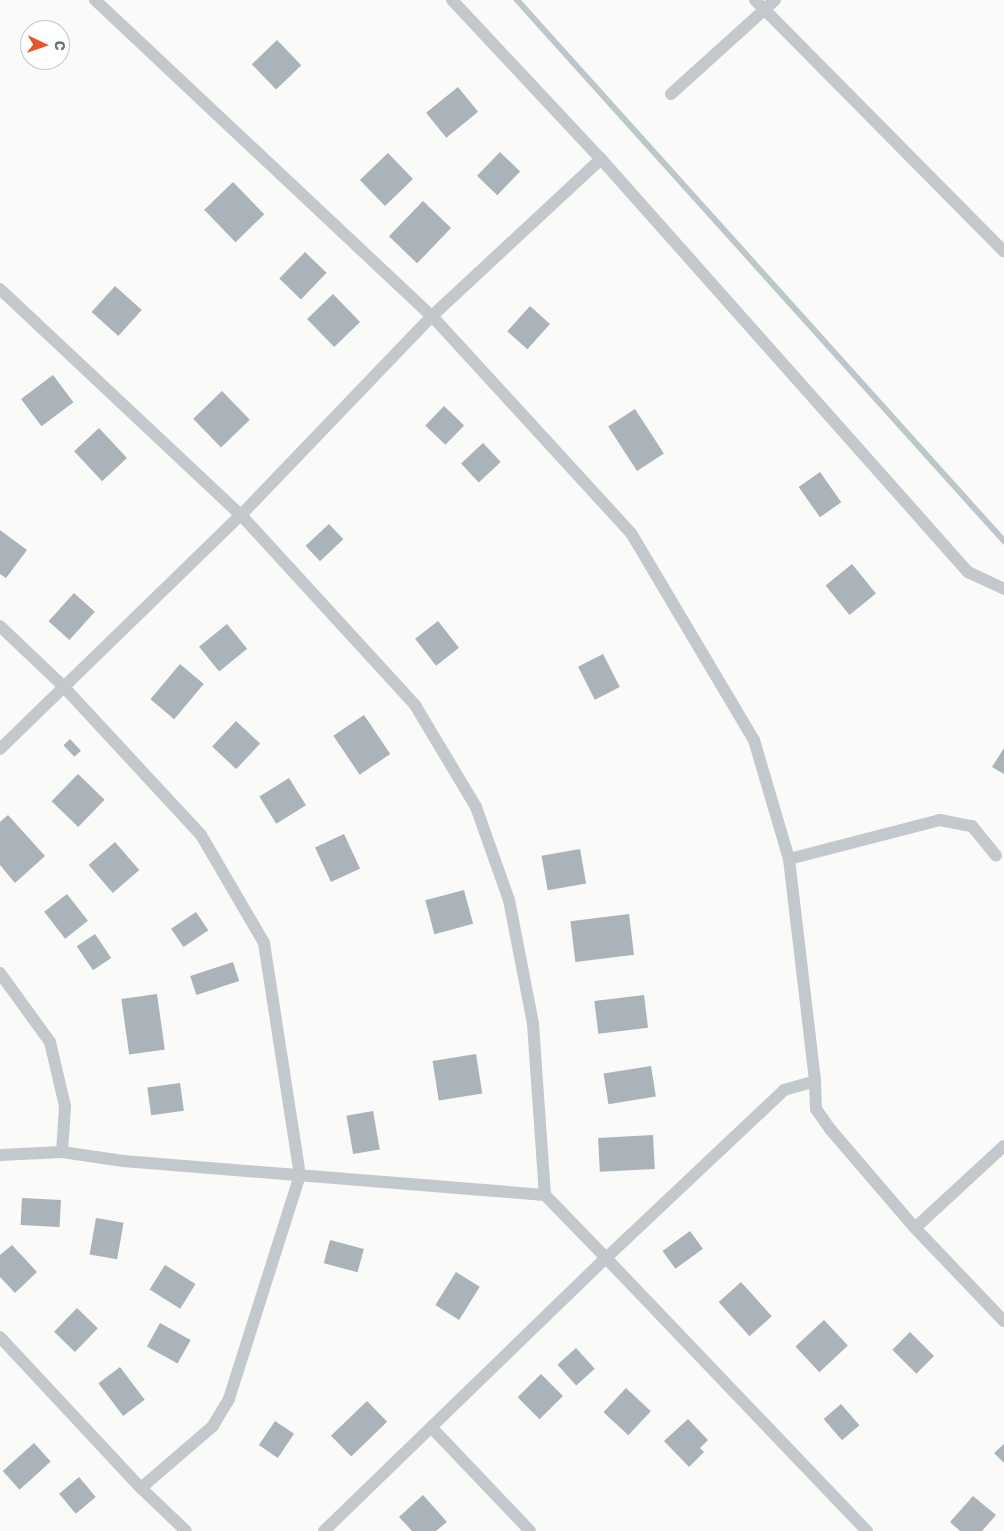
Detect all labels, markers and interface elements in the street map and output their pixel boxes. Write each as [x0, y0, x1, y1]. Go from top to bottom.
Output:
north arrow [20, 20, 70, 70]
text: С [51, 40, 68, 51]

